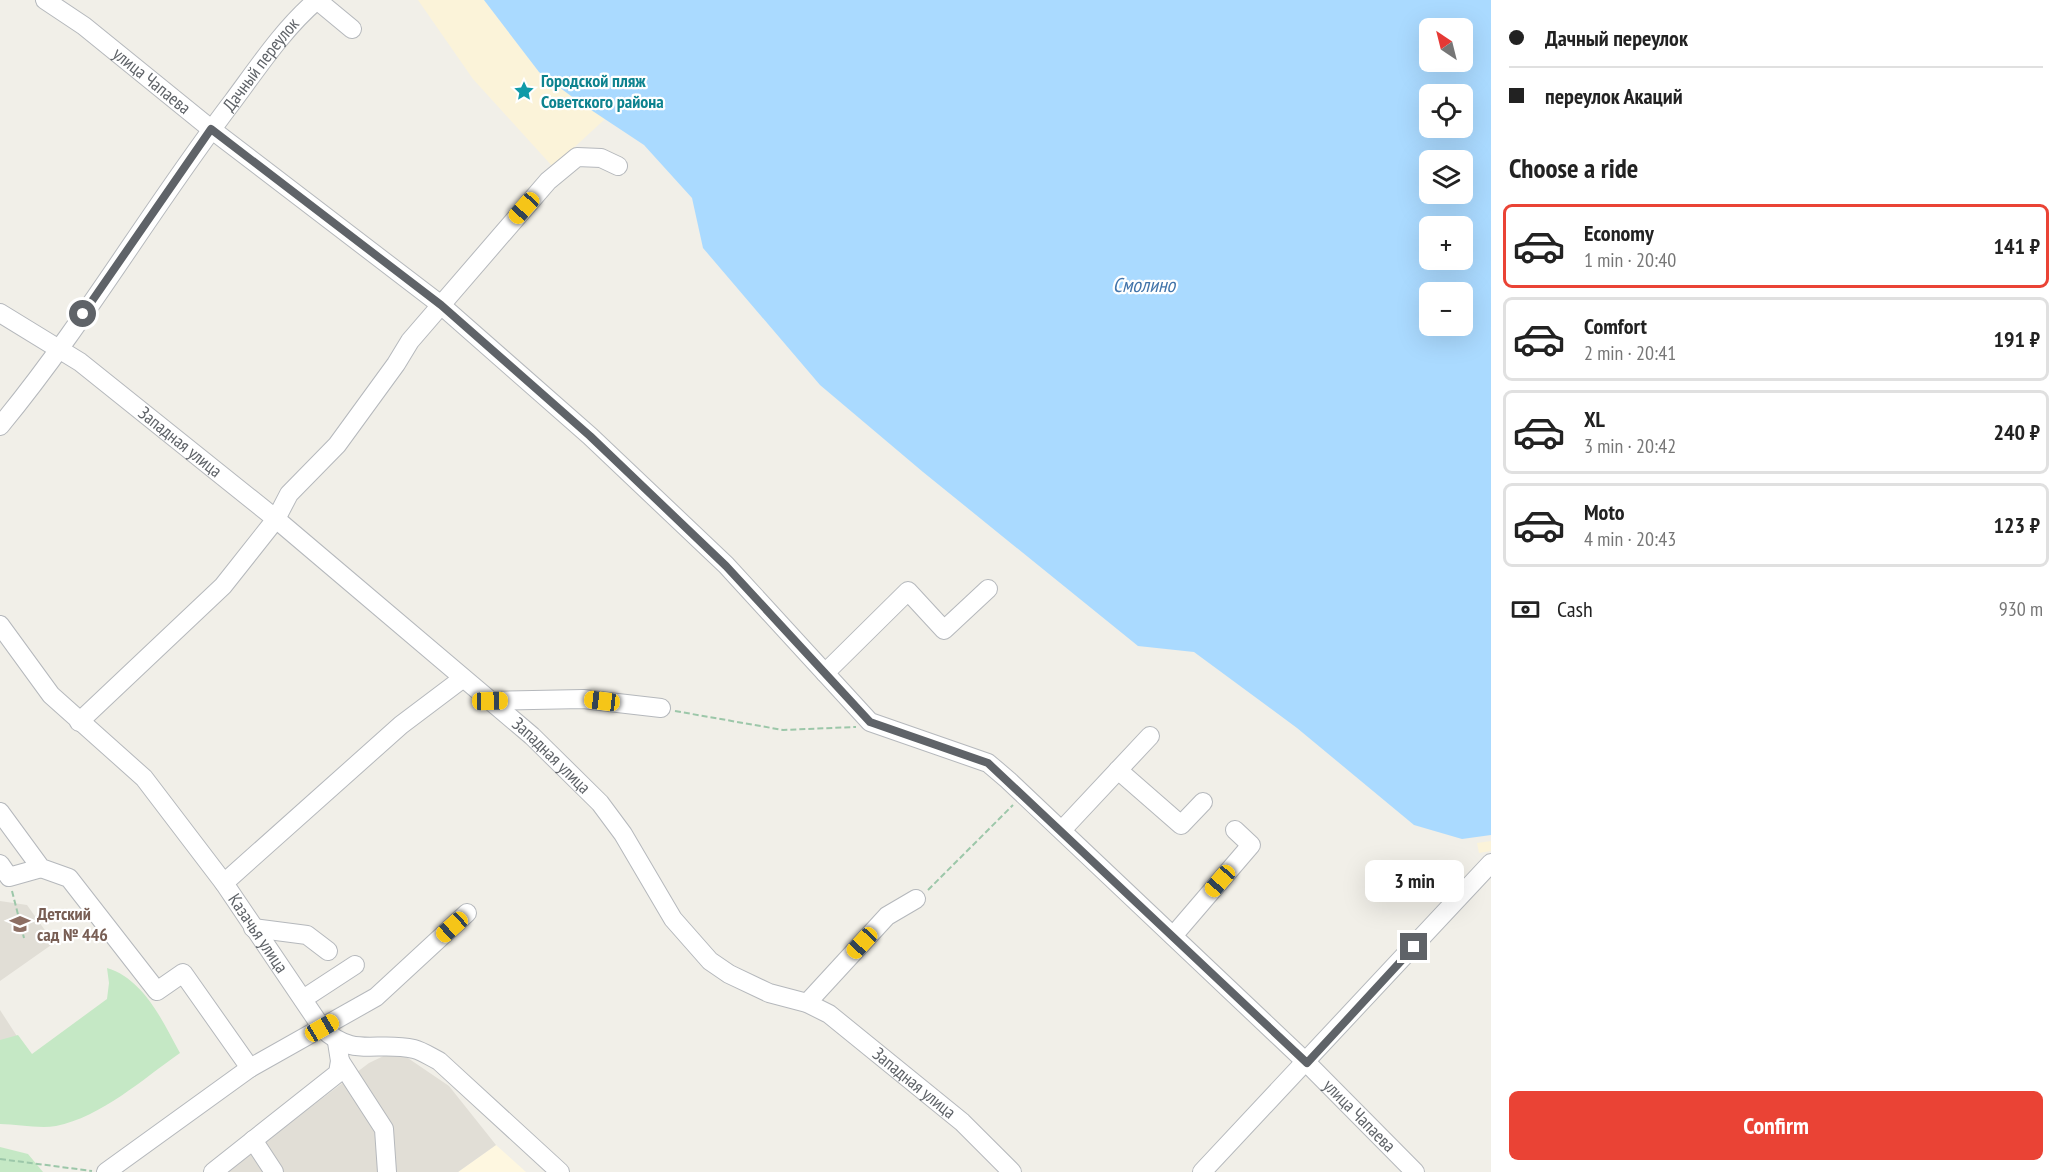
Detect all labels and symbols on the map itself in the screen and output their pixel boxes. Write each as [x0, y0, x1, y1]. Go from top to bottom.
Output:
street label: Дачный переулок [217, 12, 304, 116]
north arrow [1419, 18, 1473, 72]
street label: улица Чапаева [108, 42, 196, 119]
place label: Городской пляж Советского района [541, 69, 664, 113]
place icon: Городской пляж Советского района [512, 79, 536, 103]
car [505, 189, 543, 227]
water label: Смолино [1113, 272, 1177, 298]
route start [69, 300, 96, 327]
street label: Западная улица [134, 401, 227, 482]
car [583, 690, 621, 712]
car [472, 692, 508, 710]
street label: Западная улица [507, 712, 596, 798]
callout: 3 min [1364, 860, 1464, 902]
car [1201, 862, 1239, 900]
street label: Казачья улица [223, 889, 293, 977]
place label: Детский сад № 446 [37, 902, 108, 946]
car [433, 908, 471, 946]
school or university icon: Детский сад № 446 [8, 912, 32, 936]
car [843, 924, 881, 962]
route end [1400, 933, 1427, 960]
car [302, 1011, 342, 1045]
street label: Западная улица [868, 1042, 961, 1123]
street label: улица Чапаева [1318, 1074, 1401, 1157]

